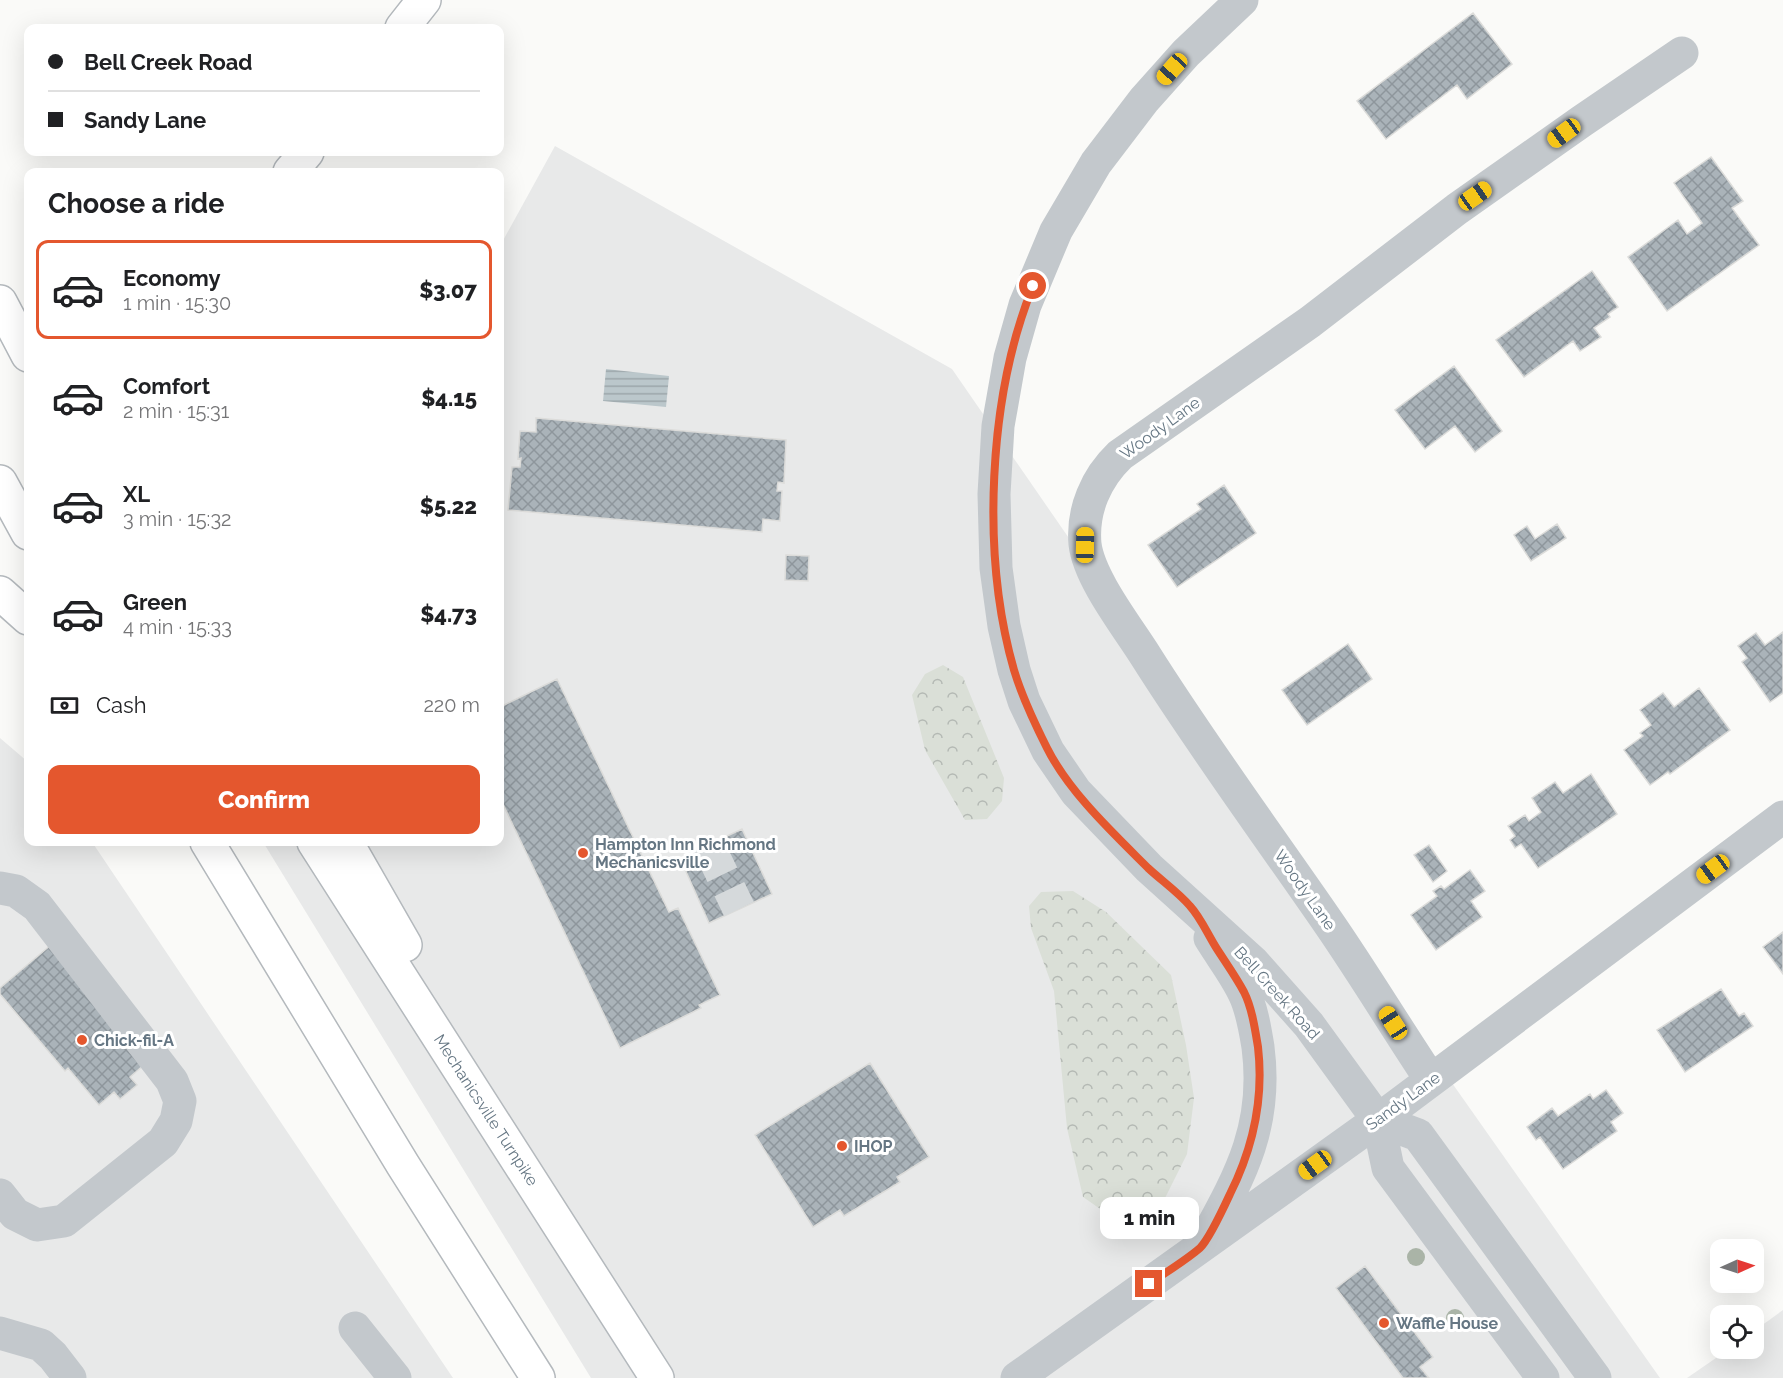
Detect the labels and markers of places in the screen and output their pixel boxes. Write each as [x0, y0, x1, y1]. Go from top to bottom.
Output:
place label: Hampton Inn Richmond Mechanicsville [595, 835, 776, 872]
marker: Hampton Inn Richmond Mechanicsville [576, 846, 590, 860]
place label: Chick-fil-A [94, 1031, 174, 1050]
marker: Chick-fil-A [75, 1033, 89, 1047]
place label: IHOP [854, 1137, 893, 1156]
marker: IHOP [835, 1139, 849, 1153]
place label: Waffle House [1396, 1314, 1498, 1333]
marker: Waffle House [1377, 1316, 1391, 1330]

